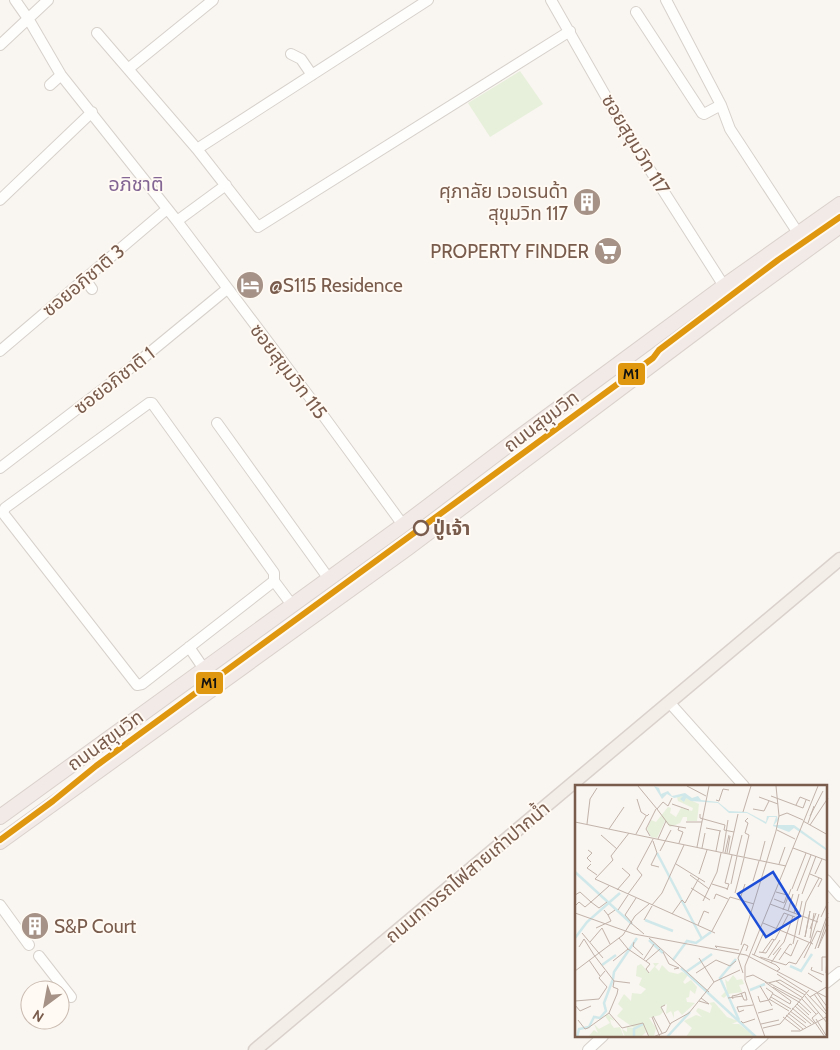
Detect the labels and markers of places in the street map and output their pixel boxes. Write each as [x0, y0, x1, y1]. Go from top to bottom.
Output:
place label: ศุภาลัย เวอเรนด้า สุขุมวิท 117 [439, 180, 568, 225]
building icon: ศุภาลัย เวอเรนด้า สุขุมวิท 117 [572, 187, 602, 217]
supermarket icon: PROPERTY FINDER [593, 236, 623, 266]
place label: PROPERTY FINDER [430, 240, 590, 263]
hotel icon: @S115 Residence [235, 270, 265, 300]
place label: @S115 Residence [269, 274, 403, 297]
place label: ปู่เจ้า [433, 517, 470, 540]
marker: ปู่เจ้า [413, 520, 429, 536]
building icon: S&P Court [20, 911, 50, 941]
place label: S&P Court [54, 915, 137, 938]

